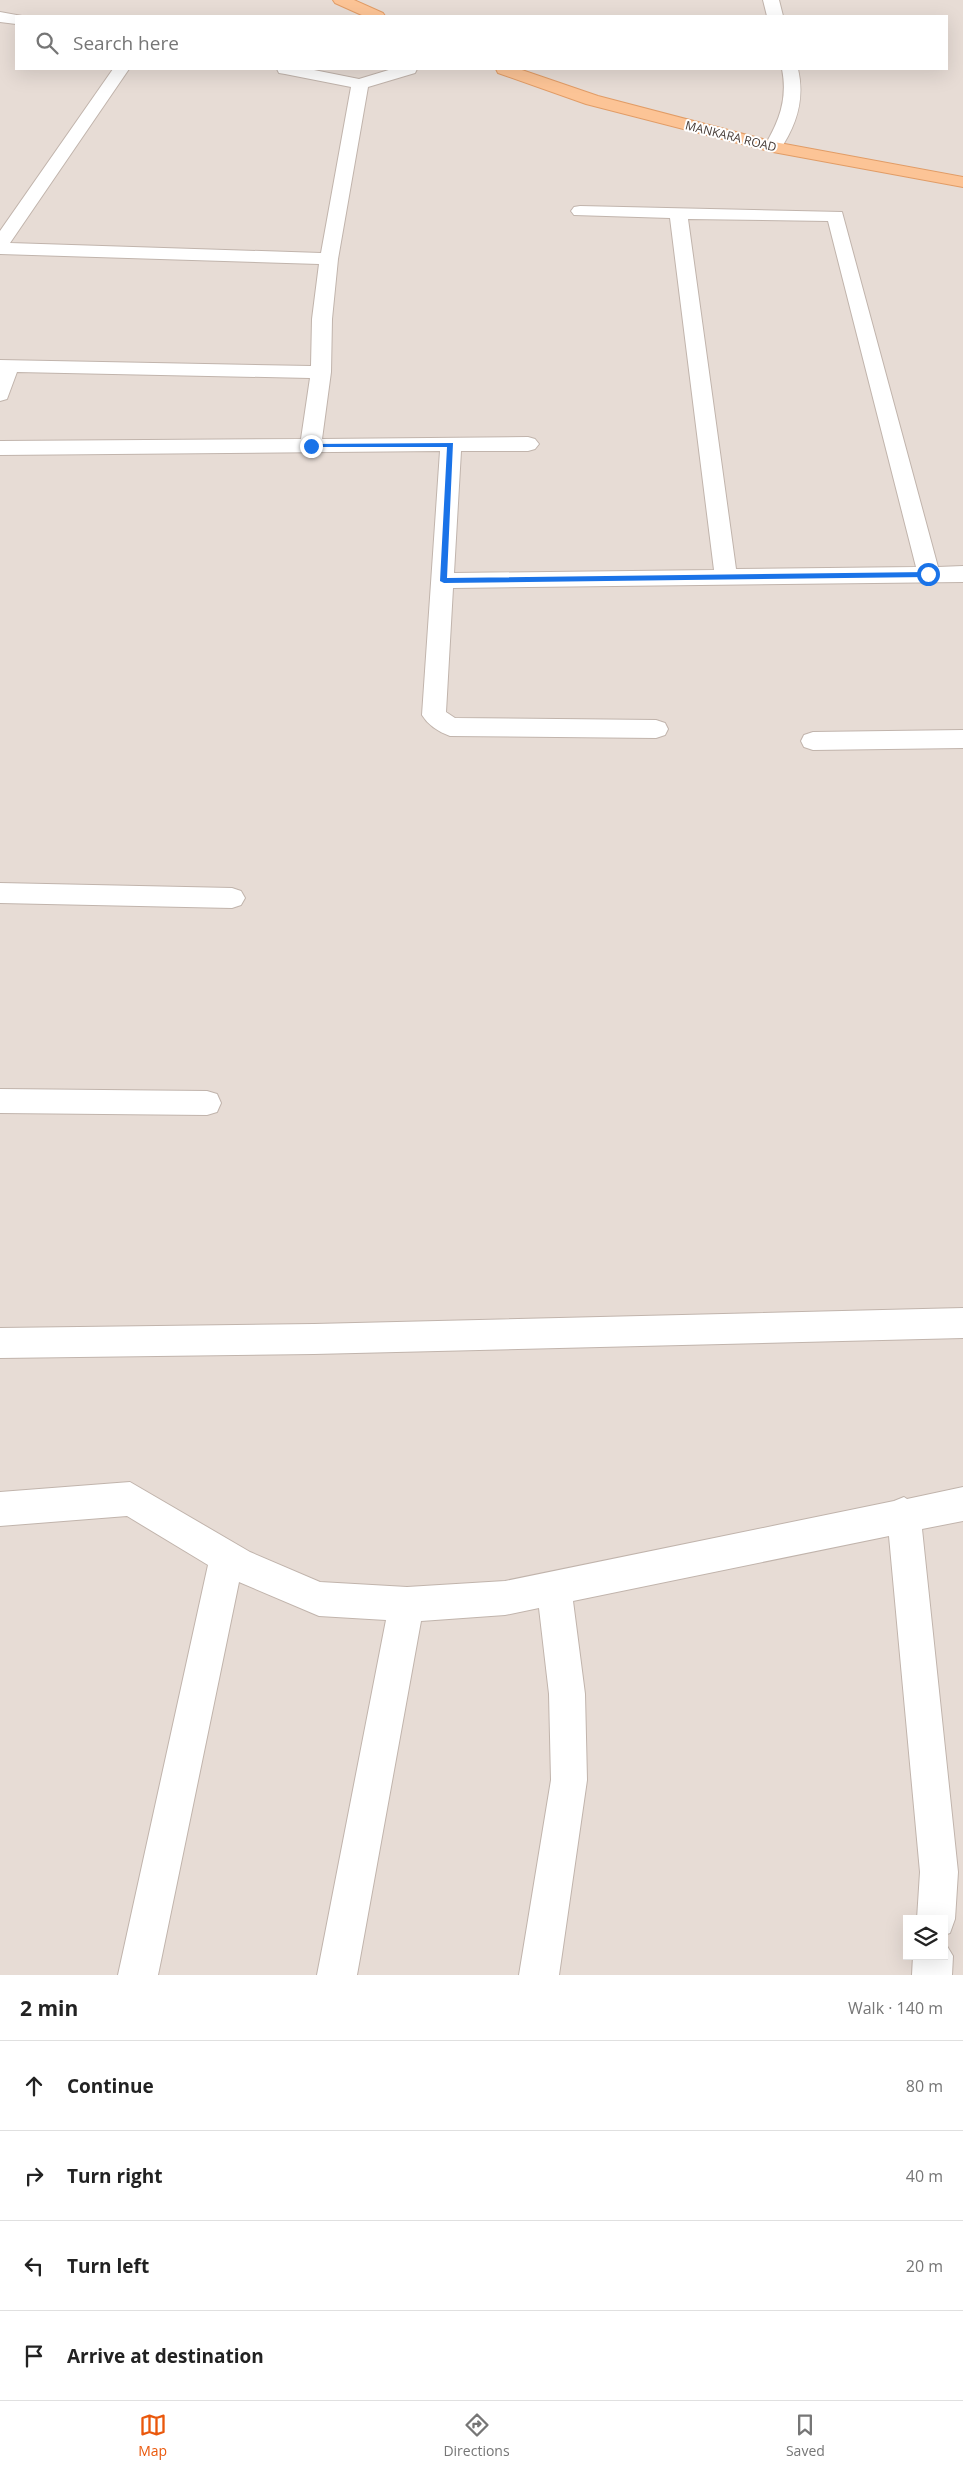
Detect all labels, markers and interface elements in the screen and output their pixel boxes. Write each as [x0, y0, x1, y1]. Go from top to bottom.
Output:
search box [15, 15, 948, 70]
icon: search [33, 29, 61, 57]
text: Search here [73, 30, 179, 56]
street label: MANKARA ROAD [684, 116, 778, 156]
route end [300, 435, 323, 458]
route start [917, 563, 940, 586]
map controls [903, 1915, 948, 1960]
button: layers [903, 1915, 948, 1960]
text: 2 min [20, 1994, 78, 2022]
text: Walk · 140 m [848, 1997, 943, 2019]
icon: ahead [20, 2072, 48, 2100]
text: Continue [67, 2073, 154, 2099]
text: 80 m [906, 2075, 943, 2097]
icon: right [20, 2162, 48, 2190]
text: Turn right [67, 2163, 162, 2189]
text: 40 m [906, 2165, 943, 2187]
icon: left [20, 2252, 48, 2280]
text: Turn left [67, 2253, 149, 2279]
text: 20 m [906, 2255, 943, 2277]
icon: arrive [20, 2342, 48, 2370]
text: Arrive at destination [67, 2343, 264, 2369]
tab: Map [138, 2411, 167, 2460]
tab: Directions [443, 2411, 510, 2460]
tab: Saved [786, 2411, 825, 2460]

